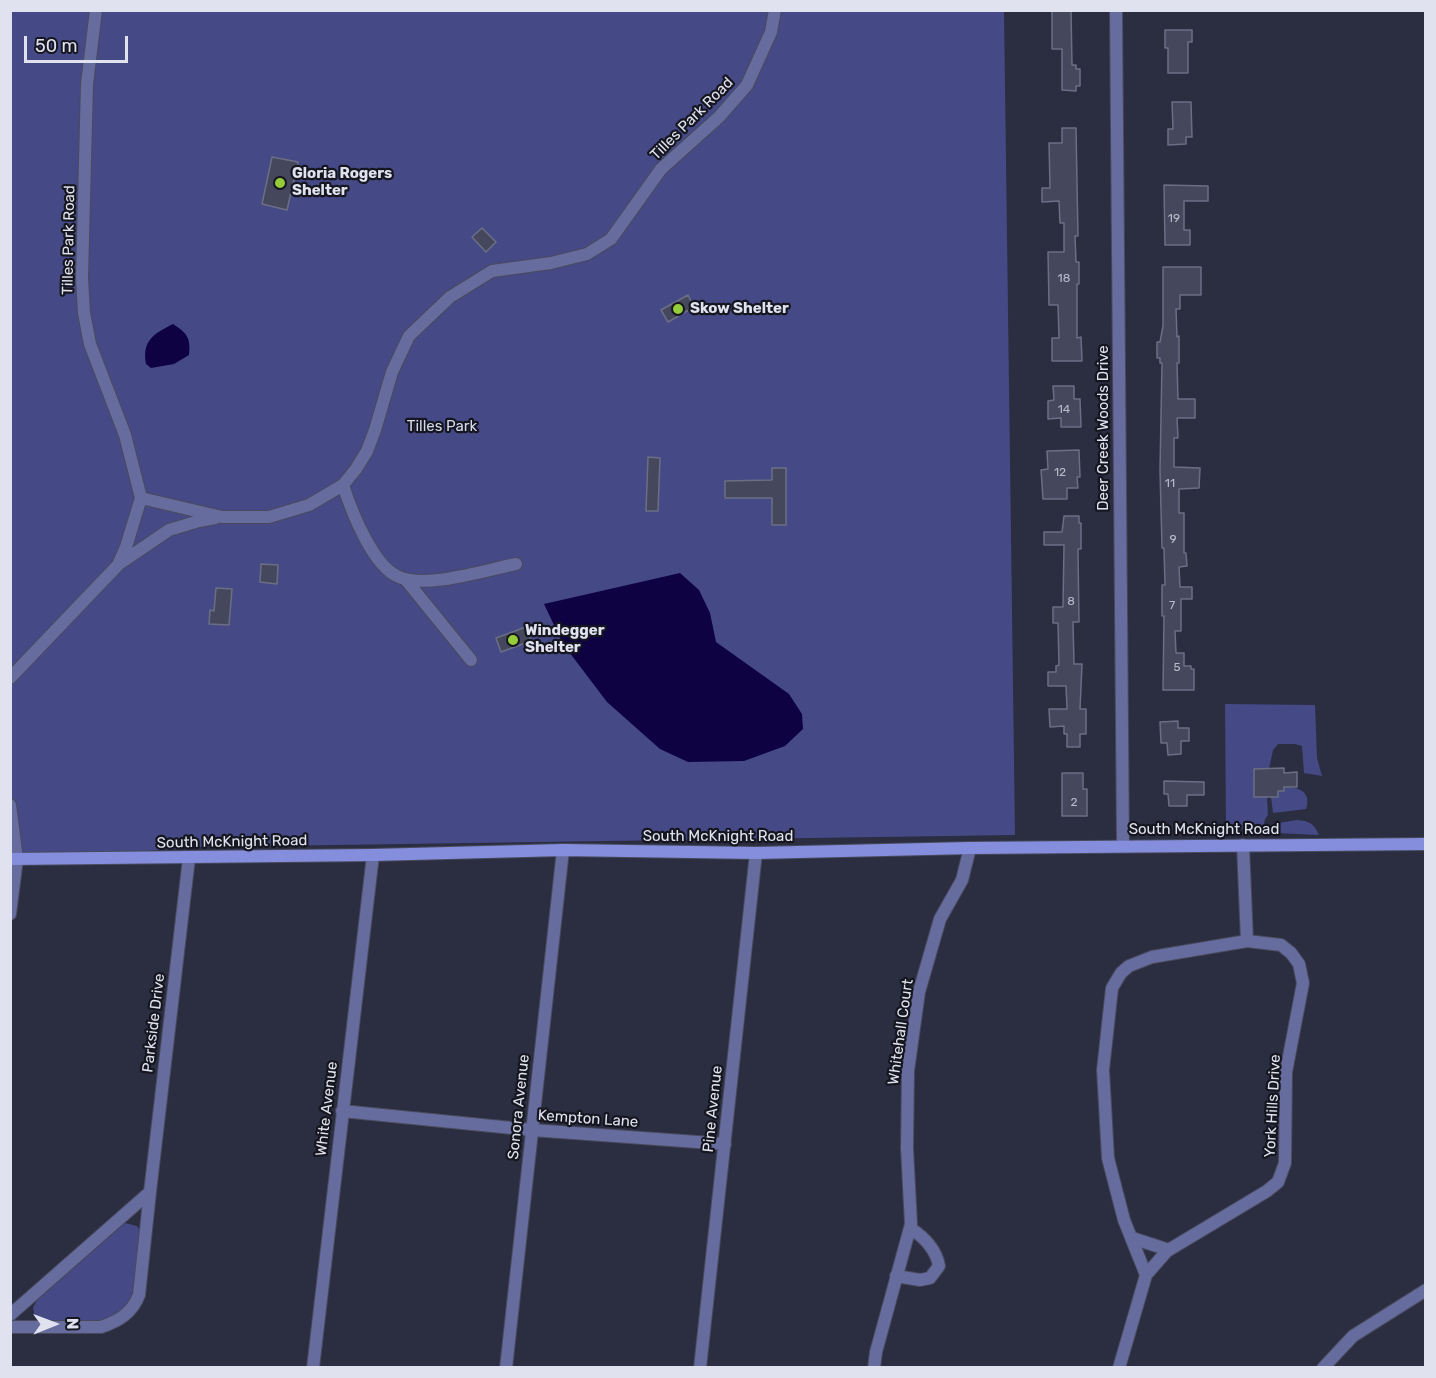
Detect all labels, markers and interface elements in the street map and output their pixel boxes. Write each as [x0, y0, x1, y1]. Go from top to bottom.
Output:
scale bar [27, 24, 130, 62]
text: 50 m [35, 35, 78, 57]
street label: Tilles Park Road [647, 74, 737, 164]
place label: Gloria Rogers Shelter [292, 165, 392, 200]
marker: Gloria Rogers Shelter [273, 176, 287, 190]
street label: Tilles Park Road [59, 185, 79, 295]
house number: 19 [1168, 212, 1180, 226]
house number: 18 [1058, 272, 1070, 286]
place label: Skow Shelter [690, 300, 789, 318]
marker: Skow Shelter [671, 302, 685, 316]
street label: Deer Creek Woods Drive [1095, 345, 1113, 511]
house number: 14 [1058, 403, 1070, 417]
park label: Tilles Park [407, 418, 477, 436]
house number: 12 [1054, 466, 1066, 480]
house number: 11 [1165, 477, 1175, 491]
house number: 9 [1169, 533, 1177, 547]
house number: 8 [1067, 595, 1075, 609]
house number: 7 [1169, 599, 1175, 613]
place label: Windegger Shelter [525, 622, 605, 657]
marker: Windegger Shelter [506, 633, 520, 647]
house number: 5 [1173, 661, 1181, 675]
house number: 2 [1070, 796, 1078, 810]
street label: South McKnight Road [1129, 821, 1279, 839]
street label: South McKnight Road [643, 828, 793, 846]
street label: South McKnight Road [157, 832, 307, 852]
street label: Parkside Drive [139, 973, 169, 1073]
street label: Whitehall Court [885, 978, 917, 1086]
street label: Sonora Avenue [505, 1053, 533, 1161]
street label: York Hills Drive [1261, 1054, 1285, 1158]
street label: White Avenue [312, 1061, 342, 1157]
street label: Pine Avenue [700, 1065, 726, 1153]
street label: Kempton Lane [537, 1107, 639, 1131]
north arrow [24, 1294, 84, 1354]
text: N [63, 1318, 82, 1330]

